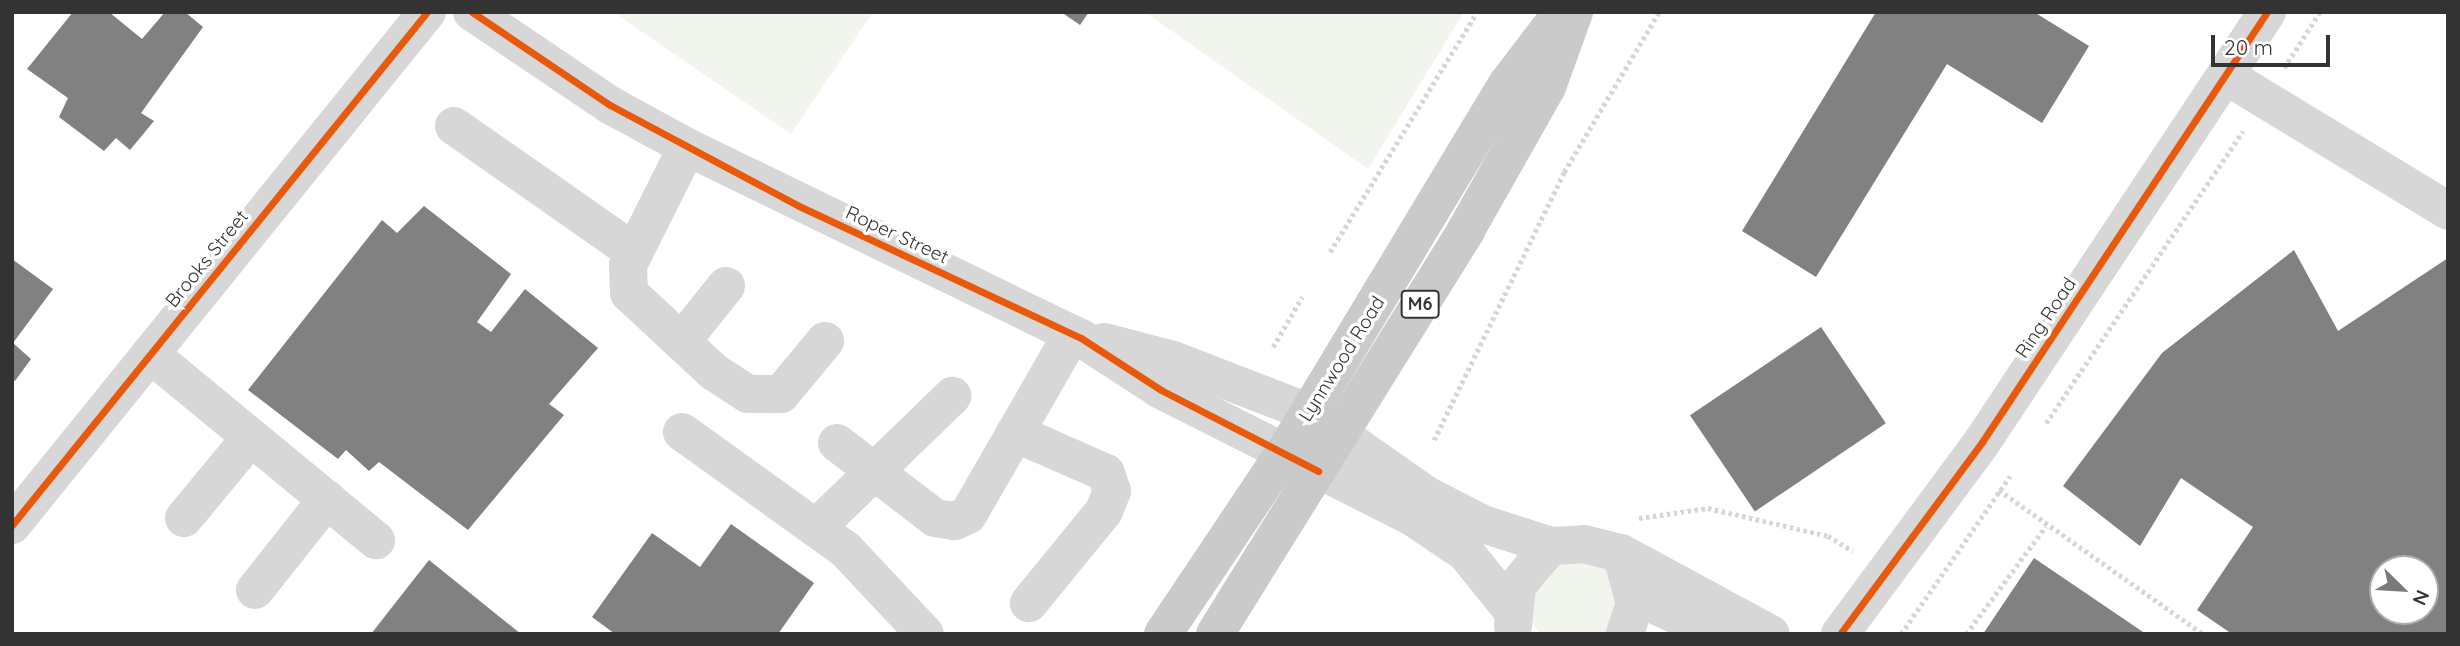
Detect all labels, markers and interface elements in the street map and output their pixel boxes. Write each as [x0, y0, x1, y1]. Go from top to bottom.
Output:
scale bar [2215, 21, 2334, 65]
text: 20 m [2224, 34, 2273, 60]
street label: Roper Street [842, 201, 952, 269]
street label: Brooks Street [161, 206, 253, 312]
street label: Ring Road [2011, 274, 2081, 362]
road number: M6 [1399, 290, 1441, 318]
street label: Lynnwood Road [1294, 292, 1390, 426]
north arrow [2369, 555, 2439, 625]
text: N [2408, 586, 2435, 609]

